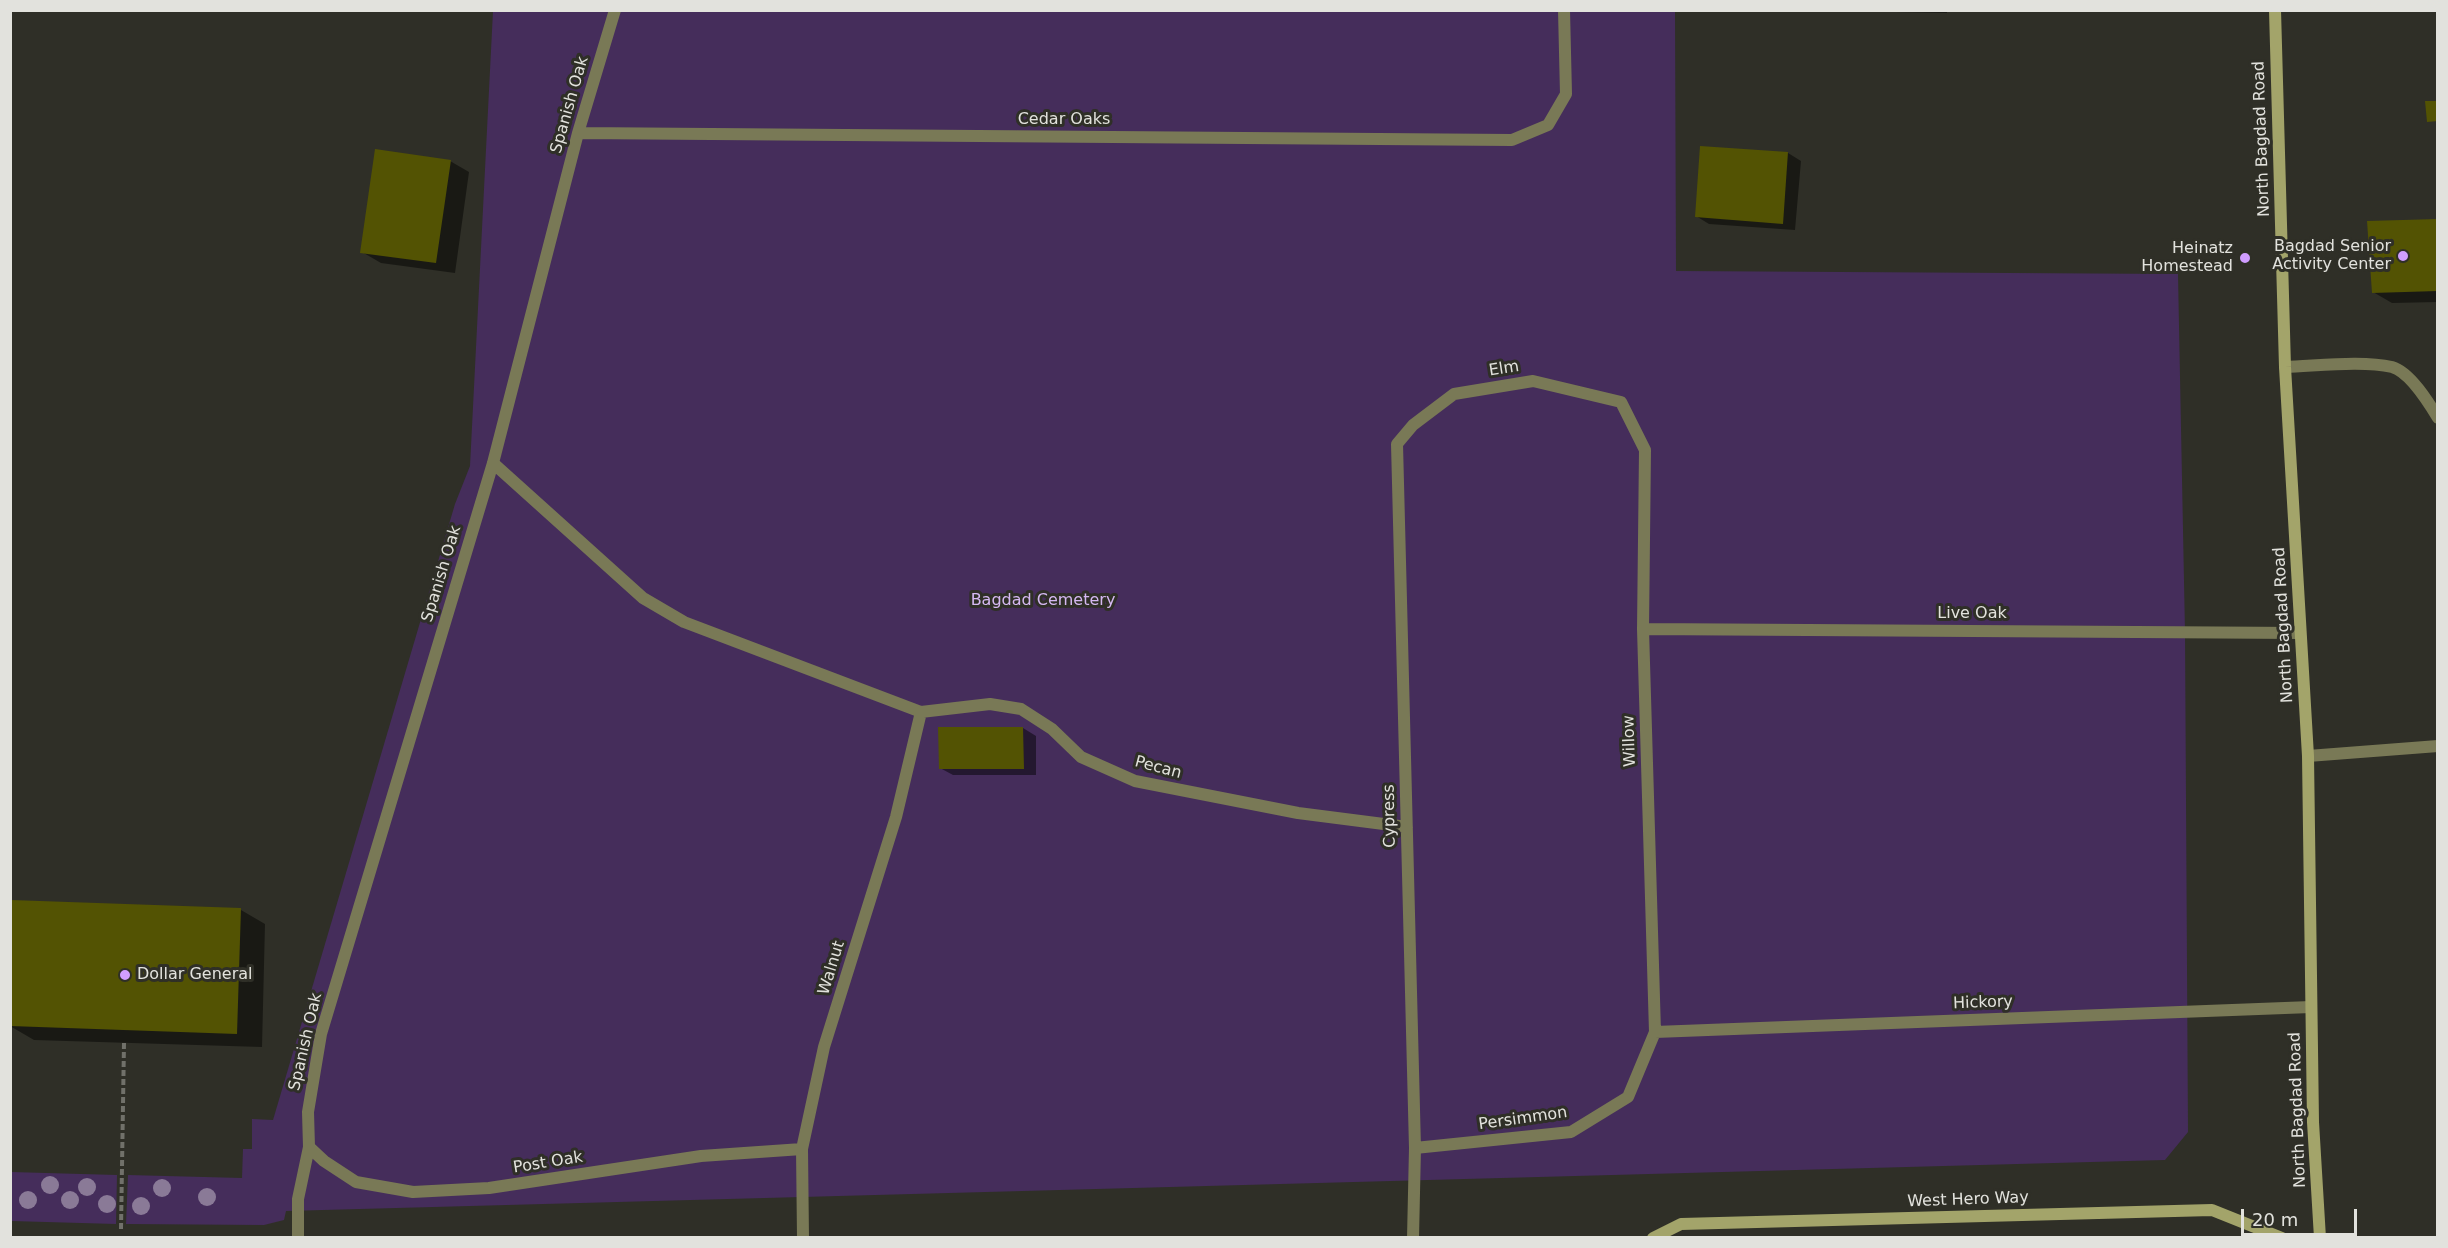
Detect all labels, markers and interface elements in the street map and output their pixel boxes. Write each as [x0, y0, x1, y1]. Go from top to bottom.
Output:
street label: Spanish Oak [547, 54, 593, 156]
street label: North Bagdad Road [2250, 61, 2274, 217]
street label: Cedar Oaks [1018, 110, 1110, 130]
place label: Bagdad Senior Activity Center [2272, 237, 2391, 275]
place label: Heinatz Homestead [2141, 239, 2233, 277]
marker: Bagdad Senior Activity Center [2396, 249, 2410, 263]
marker: Heinatz Homestead [2238, 251, 2252, 265]
street label: Elm [1488, 357, 1520, 381]
street label: Spanish Oak [418, 523, 466, 625]
street label: North Bagdad Road [2270, 547, 2298, 703]
park label: Bagdad Cemetery [971, 591, 1115, 611]
street label: Live Oak [1937, 604, 2007, 624]
street label: Willow [1620, 715, 1640, 767]
street label: Pecan [1132, 753, 1184, 783]
street label: Cypress [1380, 784, 1400, 848]
street label: Walnut [815, 939, 849, 997]
place label: Dollar General [137, 965, 253, 985]
marker: Dollar General [118, 968, 132, 982]
street label: Spanish Oak [285, 991, 327, 1093]
street label: Hickory [1953, 992, 2013, 1014]
street label: North Bagdad Road [2286, 1032, 2310, 1188]
street label: Persimmon [1477, 1103, 1569, 1135]
street label: Post Oak [512, 1148, 584, 1178]
street label: West Hero Way [1907, 1188, 2029, 1212]
scale bar [2244, 1197, 2360, 1235]
text: 20 m [2252, 1209, 2298, 1230]

